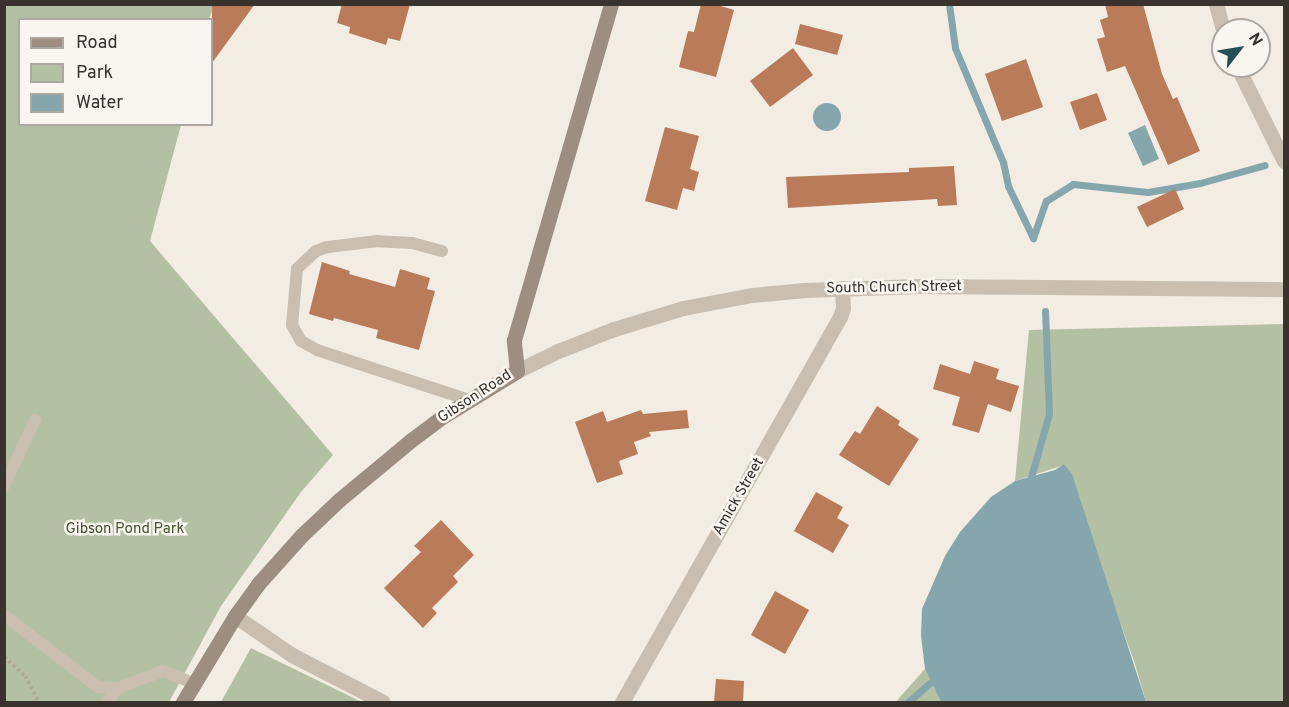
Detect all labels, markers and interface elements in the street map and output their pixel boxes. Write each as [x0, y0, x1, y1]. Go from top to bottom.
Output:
legend [18, 18, 213, 126]
north arrow [1211, 18, 1271, 78]
text: N [1243, 30, 1266, 50]
text: Road [76, 32, 118, 55]
text: Park [76, 62, 113, 85]
text: Water [76, 92, 123, 115]
street label: South Church Street [826, 278, 962, 298]
street label: Gibson Road [435, 366, 515, 428]
street label: Amick Street [709, 455, 769, 539]
park label: Gibson Pond Park [66, 521, 184, 539]

